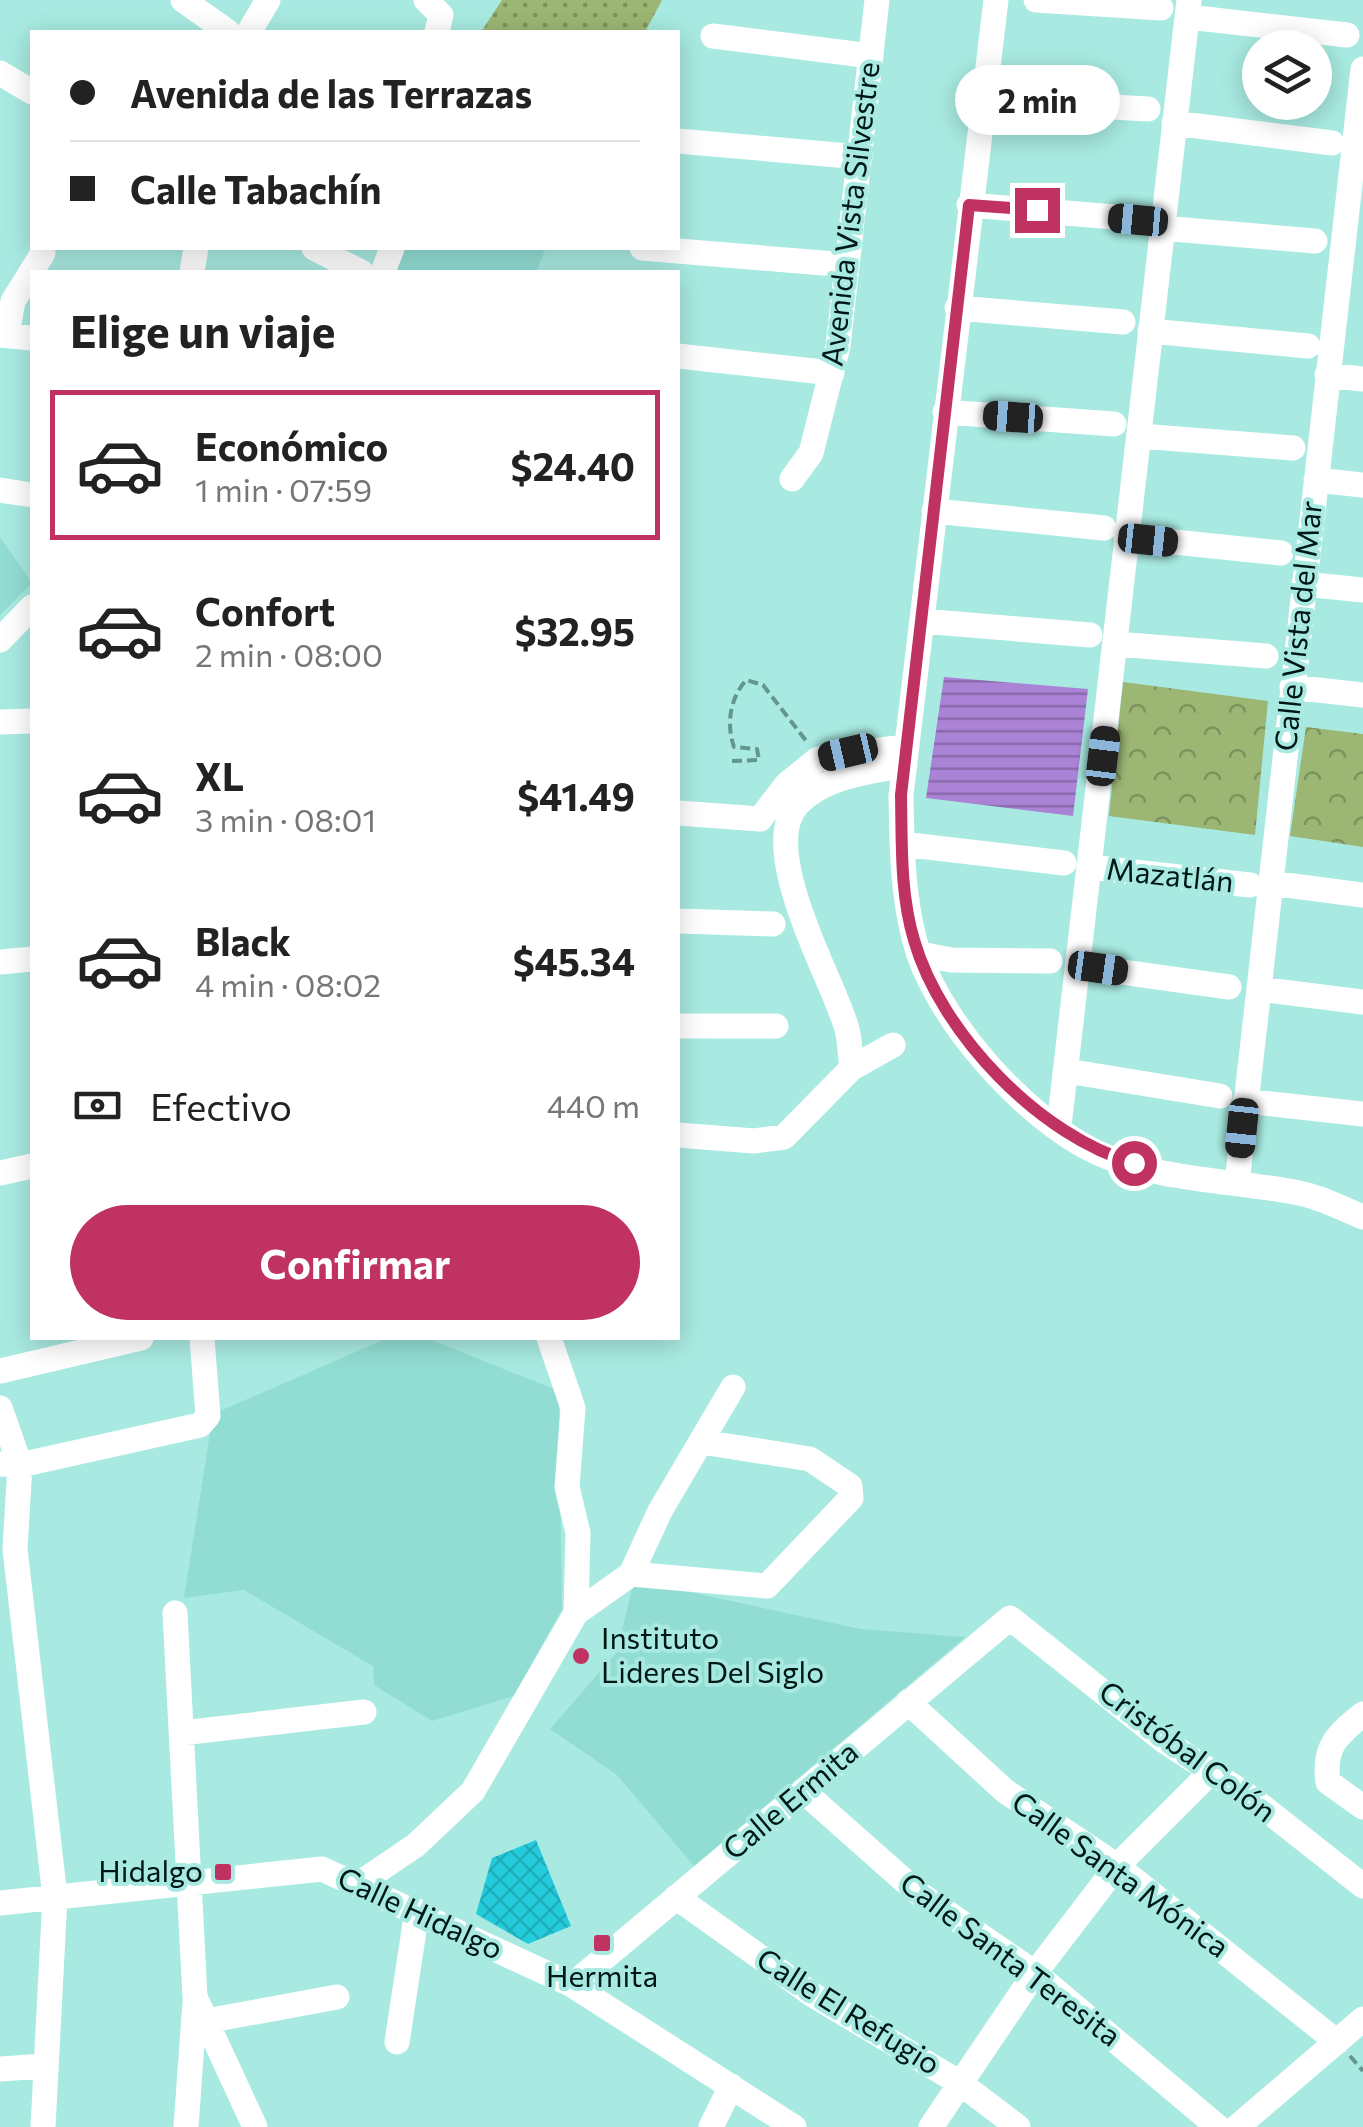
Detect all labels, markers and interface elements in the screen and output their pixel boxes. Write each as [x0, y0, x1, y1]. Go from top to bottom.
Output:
map controls [1242, 30, 1332, 120]
button: layers [1242, 30, 1332, 120]
street label: Avenida Vista Silvestre [811, 59, 886, 368]
callout: 2 min [954, 65, 1120, 135]
text: Avenida de las Terrazas [130, 69, 532, 116]
text: 2 min [998, 80, 1077, 120]
text: Calle Tabachín [130, 165, 381, 212]
route end [1015, 188, 1060, 233]
car [1107, 202, 1169, 238]
text: Elige un viaje [70, 302, 335, 357]
car [982, 400, 1044, 434]
icon: car [75, 420, 165, 510]
text: Económico [195, 422, 388, 469]
text: $24.40 [511, 442, 635, 489]
text: 1 min · 07:59 [195, 469, 372, 509]
street label: Calle Vista del Mar [1265, 499, 1328, 753]
car [1117, 522, 1179, 558]
icon: car [75, 585, 165, 675]
text: Confort [195, 587, 335, 634]
text: $32.95 [515, 607, 635, 654]
text: 2 min · 08:00 [195, 634, 383, 674]
car [1084, 724, 1122, 788]
car [815, 731, 881, 773]
icon: car [75, 750, 165, 840]
text: XL [195, 752, 244, 799]
text: $41.49 [517, 772, 635, 819]
text: 3 min · 08:01 [195, 799, 376, 839]
street label: Mazatlán [1105, 848, 1236, 899]
icon: car [75, 915, 165, 1005]
text: Black [195, 917, 291, 964]
text: $45.34 [513, 937, 635, 984]
car [1066, 949, 1130, 987]
text: 4 min · 08:02 [195, 964, 381, 1004]
icon: cash [70, 1078, 125, 1133]
text: Efectivo [150, 1082, 292, 1129]
text: 440 m [547, 1085, 640, 1125]
car [1224, 1097, 1260, 1159]
route start [1112, 1141, 1157, 1186]
button: Confirmar [70, 1205, 640, 1320]
place label: Instituto Lideres Del Siglo [601, 1618, 824, 1689]
marker: Instituto Lideres Del Siglo [570, 1645, 592, 1667]
street label: Cristóbal Colón [1093, 1671, 1284, 1829]
street label: Calle Ermita [714, 1732, 864, 1866]
street label: Calle Santa Mónica [1006, 1782, 1237, 1964]
place label: Hidalgo [98, 1851, 203, 1888]
street label: Calle Hidalgo [333, 1857, 509, 1966]
marker: Hidalgo [212, 1861, 234, 1883]
street label: Calle Santa Teresita [894, 1863, 1129, 2053]
marker: Hermita [591, 1932, 613, 1954]
street label: Calle El Refugio [751, 1939, 948, 2081]
place label: Hermita [546, 1956, 658, 1993]

